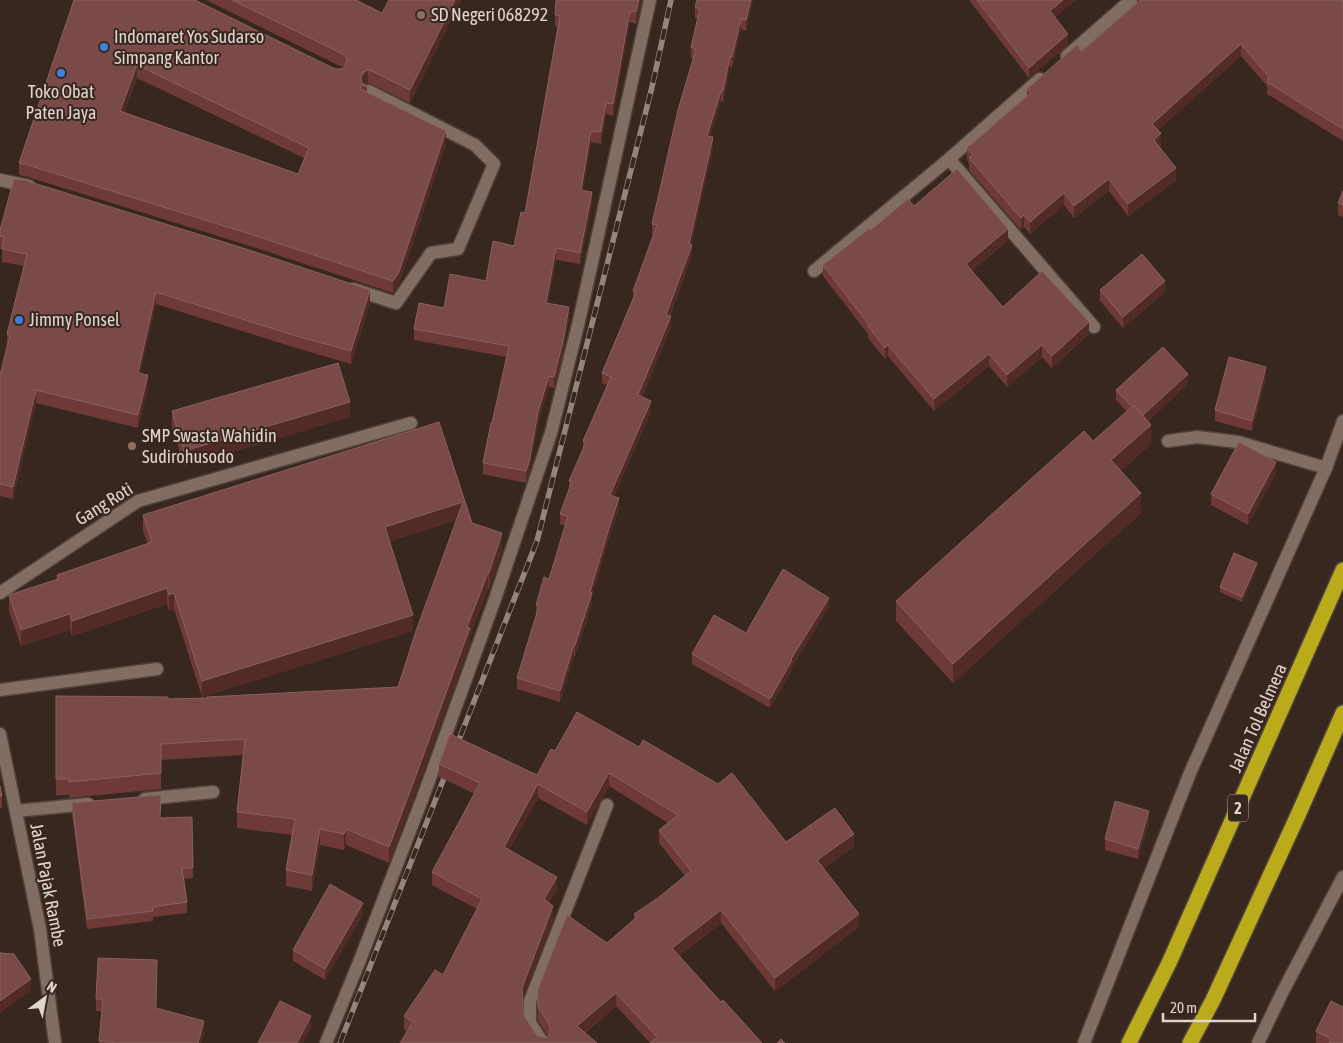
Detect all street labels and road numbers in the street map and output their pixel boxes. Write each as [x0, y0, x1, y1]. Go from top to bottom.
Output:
street label: Gang Roti [71, 478, 136, 529]
street label: Jalan Tol Belmera [1224, 660, 1291, 775]
road number: 2 [1228, 794, 1248, 821]
street label: Jalan Pajak Rambe [26, 821, 71, 948]

